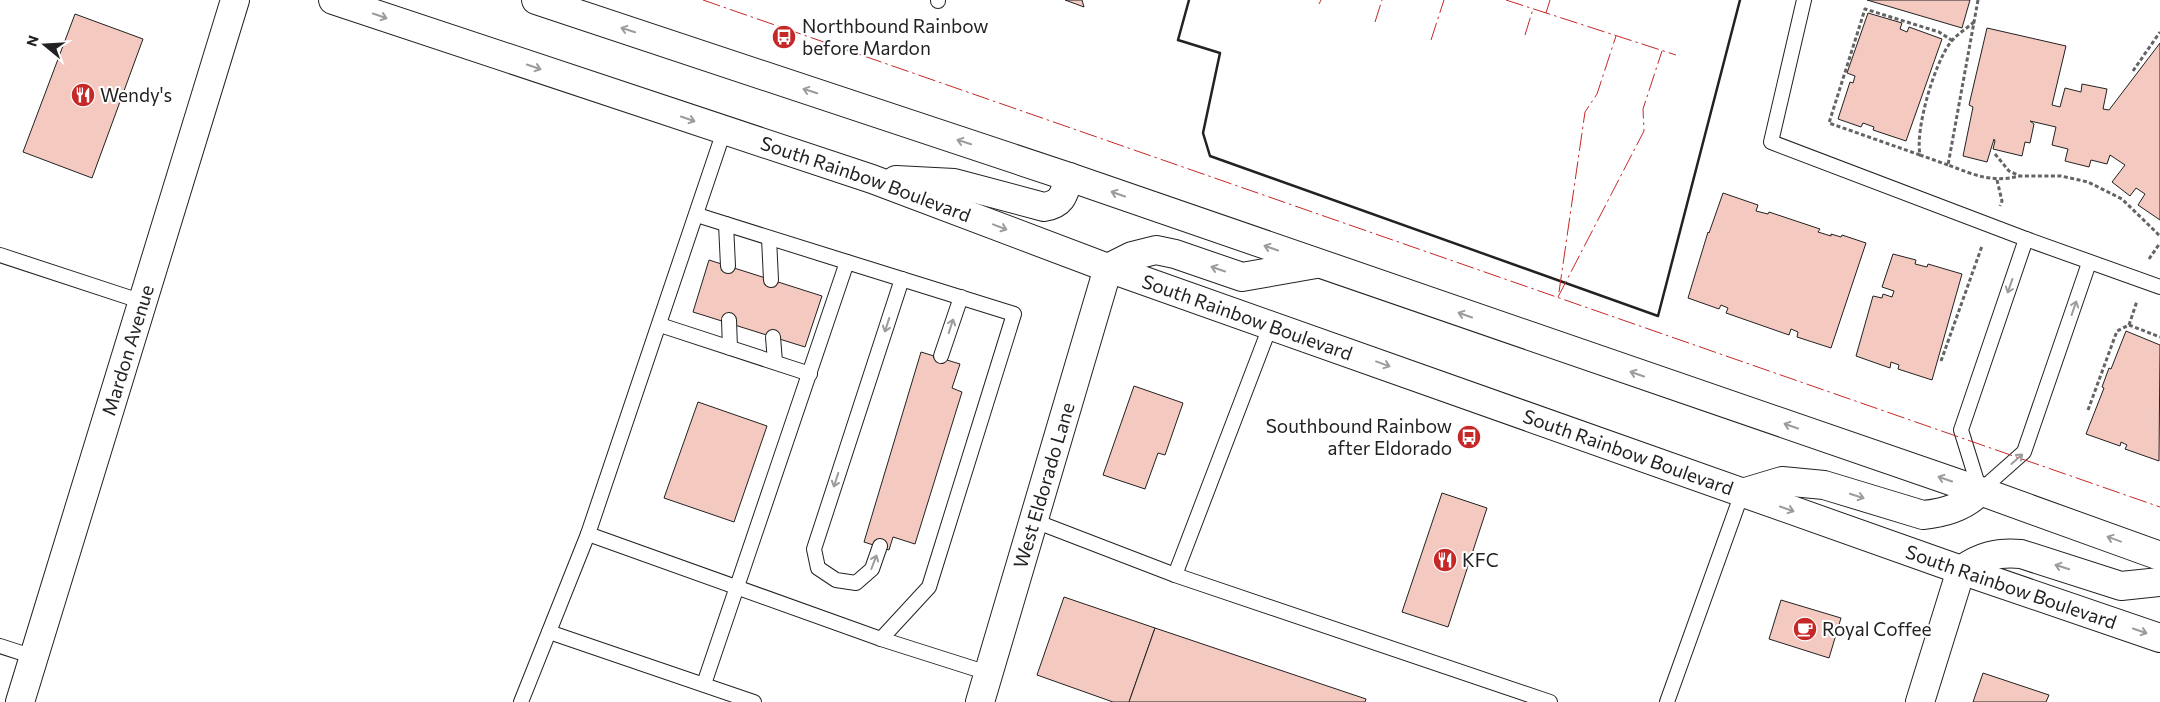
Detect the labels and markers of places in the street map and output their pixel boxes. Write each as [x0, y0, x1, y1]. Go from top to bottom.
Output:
place label: Northbound Rainbow before Mardon [802, 14, 989, 59]
bus stop icon: Northbound Rainbow before Mardon [771, 24, 797, 50]
restaurant icon: Wendy's [70, 82, 96, 108]
place label: Wendy's [100, 83, 172, 106]
place label: Southbound Rainbow after Eldorado [1266, 414, 1452, 459]
bus stop icon: Southbound Rainbow after Eldorado [1456, 424, 1482, 450]
restaurant icon: KFC [1432, 547, 1458, 573]
place label: KFC [1462, 548, 1499, 571]
cafe icon: Royal Coffee [1792, 616, 1818, 642]
place label: Royal Coffee [1822, 617, 1932, 640]

